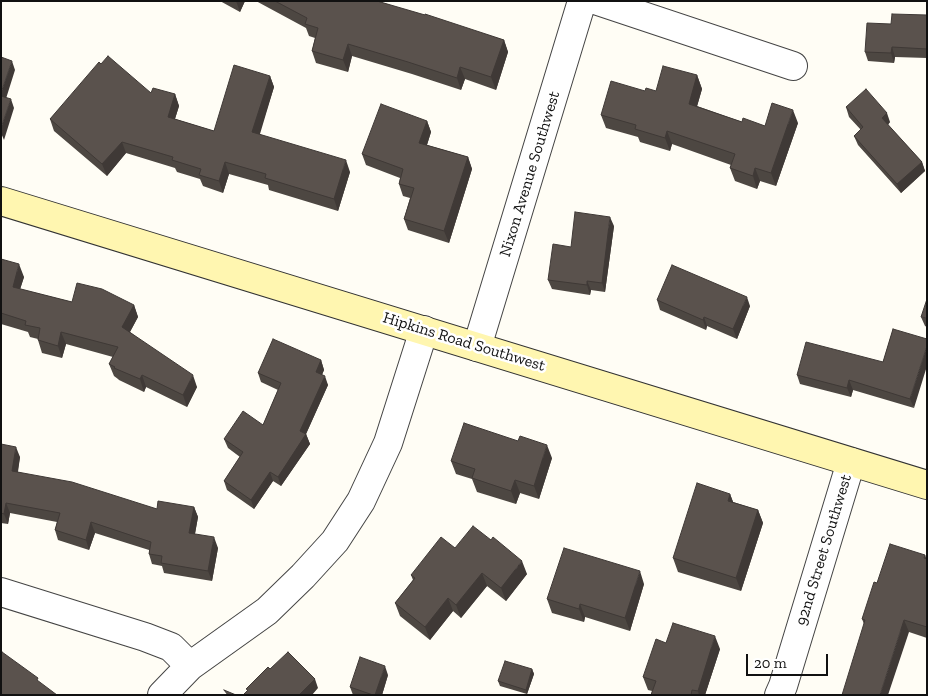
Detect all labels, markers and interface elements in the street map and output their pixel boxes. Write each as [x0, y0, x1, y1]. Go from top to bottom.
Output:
street label: Nixon Avenue Southwest [496, 89, 564, 259]
street label: Hipkins Road Southwest [380, 308, 548, 376]
street label: 92nd Street Southwest [792, 472, 856, 628]
scale bar [748, 644, 830, 676]
text: 20 m [754, 654, 787, 672]

